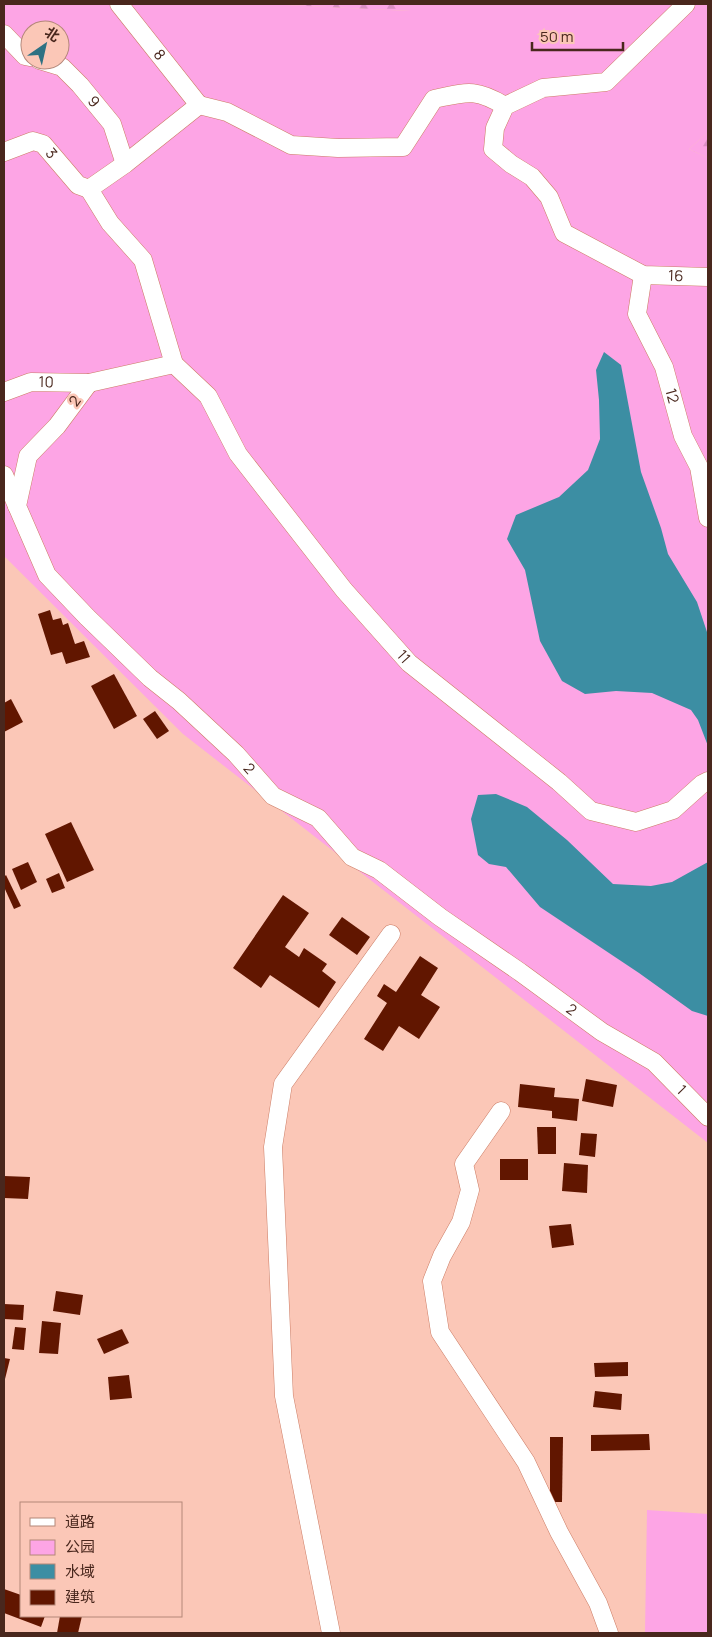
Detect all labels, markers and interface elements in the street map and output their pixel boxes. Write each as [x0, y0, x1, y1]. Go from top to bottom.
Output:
north arrow [20, 20, 70, 70]
scale bar [532, 20, 623, 52]
text: 北 [41, 22, 64, 46]
text: 50 m [540, 26, 574, 47]
street label: 8 [149, 45, 171, 65]
street label: 9 [83, 91, 105, 112]
street label: 3 [41, 143, 62, 163]
street label: 16 [668, 265, 684, 286]
street label: 10 [39, 371, 54, 392]
street label: 12 [660, 386, 685, 406]
street label: 2 [64, 391, 86, 410]
street label: 11 [392, 645, 416, 668]
street label: 2 [239, 758, 260, 779]
street label: 2 [562, 998, 581, 1020]
street label: 1 [672, 1080, 691, 1099]
legend [20, 1502, 182, 1617]
text: 道路 [65, 1511, 95, 1532]
text: 公园 [65, 1536, 95, 1557]
text: 水域 [65, 1561, 95, 1582]
text: 建筑 [65, 1586, 95, 1607]

